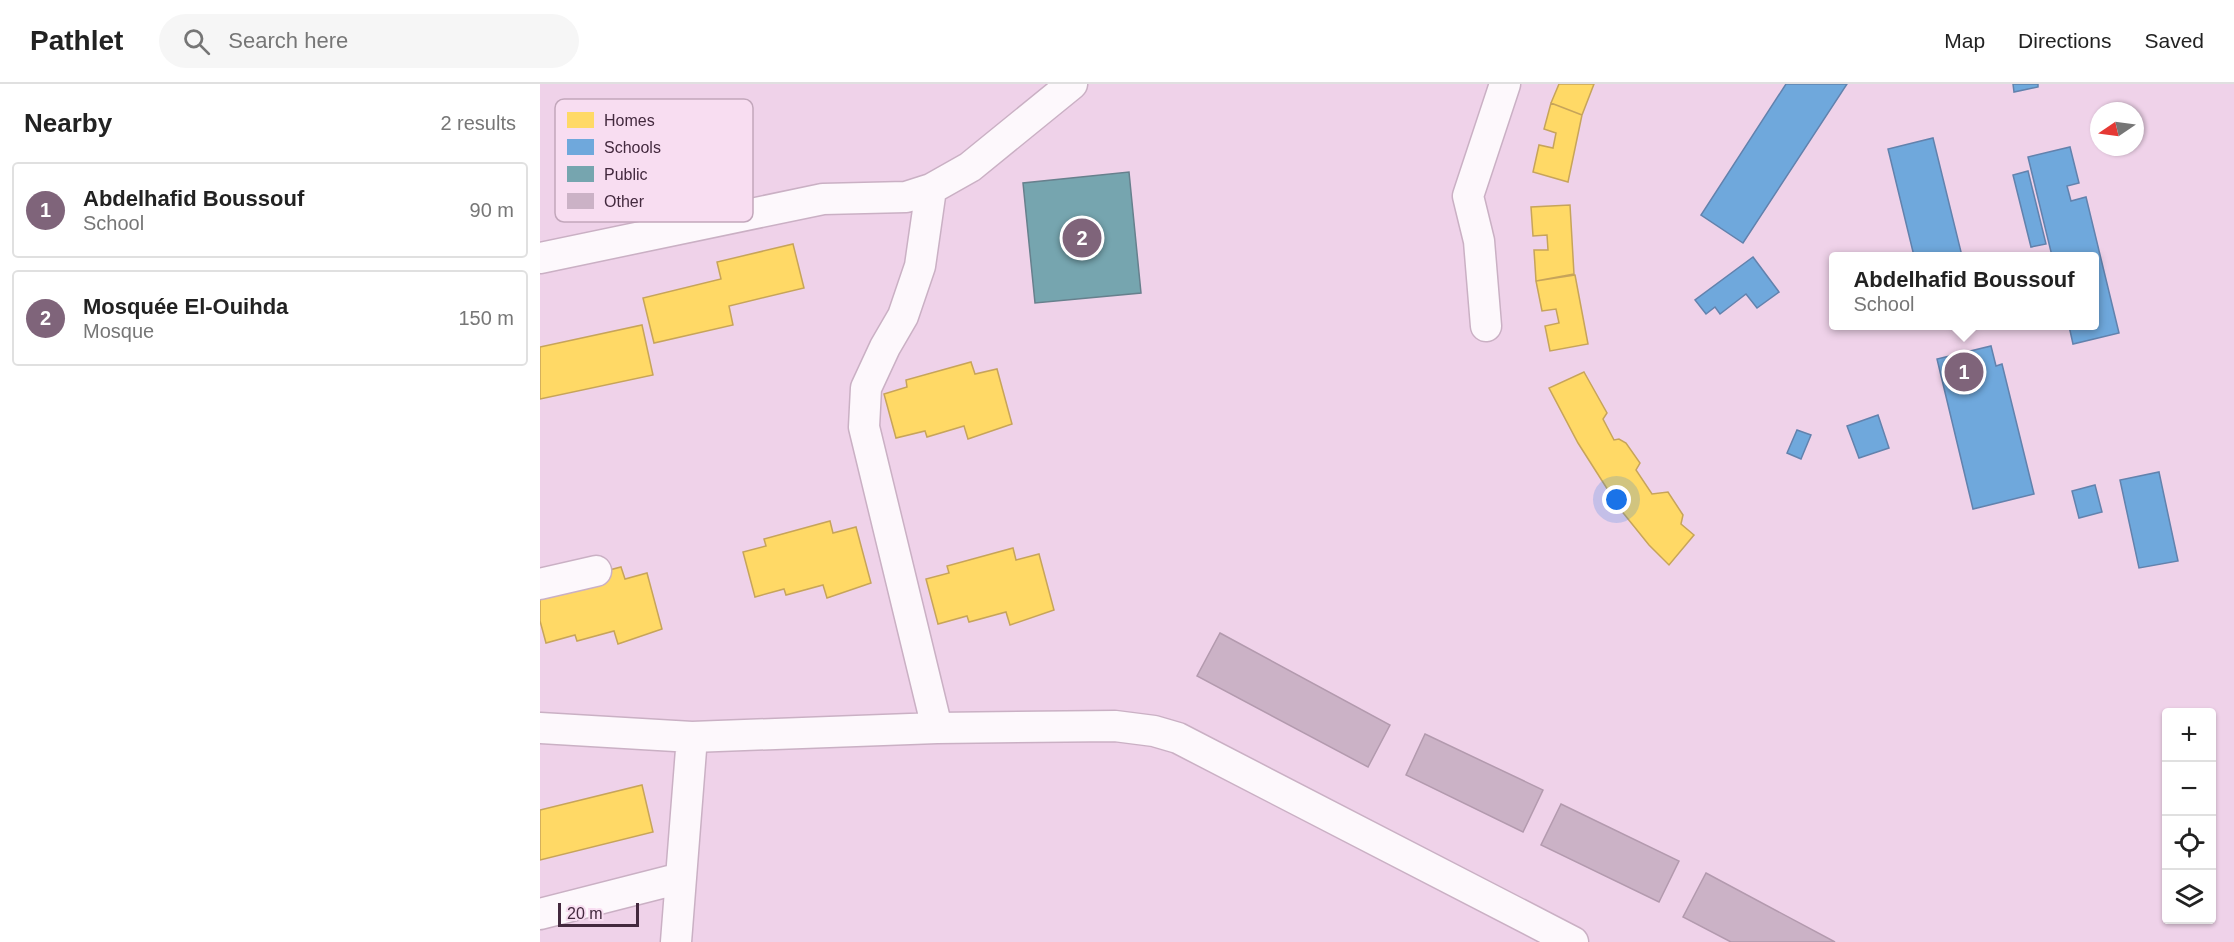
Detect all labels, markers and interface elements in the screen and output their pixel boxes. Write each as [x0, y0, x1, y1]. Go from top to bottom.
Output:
search box [159, 14, 579, 68]
text: Pathlet [30, 25, 123, 56]
icon: search [180, 25, 213, 58]
text: Search here [228, 28, 348, 53]
text: Map [1944, 29, 1985, 52]
text: Directions [2018, 29, 2111, 52]
text: Saved [2144, 29, 2204, 52]
legend [555, 99, 753, 222]
north arrow [2090, 102, 2144, 156]
text: Nearby [24, 108, 112, 138]
text: 2 results [440, 112, 516, 134]
text: Homes [604, 112, 655, 129]
text: Schools [604, 139, 661, 156]
text: Public [604, 166, 648, 183]
text: Abdelhafid Boussouf [83, 186, 304, 211]
text: Other [604, 193, 645, 210]
text: 1 [40, 199, 51, 221]
text: 90 m [470, 199, 514, 221]
text: School [83, 212, 144, 234]
pin: 2 [1062, 216, 1102, 260]
popup [1829, 252, 2099, 330]
text: Abdelhafid Boussouf [1853, 267, 2075, 292]
text: School [1853, 293, 1915, 315]
text: Mosquée El-Ouihda [83, 294, 288, 319]
text: 2 [40, 307, 51, 329]
text: 150 m [458, 307, 514, 329]
text: Mosque [83, 320, 154, 342]
pin: 1 [1944, 350, 1984, 394]
your location [1602, 485, 1631, 514]
map controls [2162, 708, 2216, 924]
button: + [2162, 708, 2216, 762]
button: − [2162, 762, 2216, 816]
button: locate [2162, 816, 2216, 870]
button: layers [2162, 870, 2216, 924]
scale bar [558, 900, 639, 928]
text: 20 m [567, 905, 603, 922]

